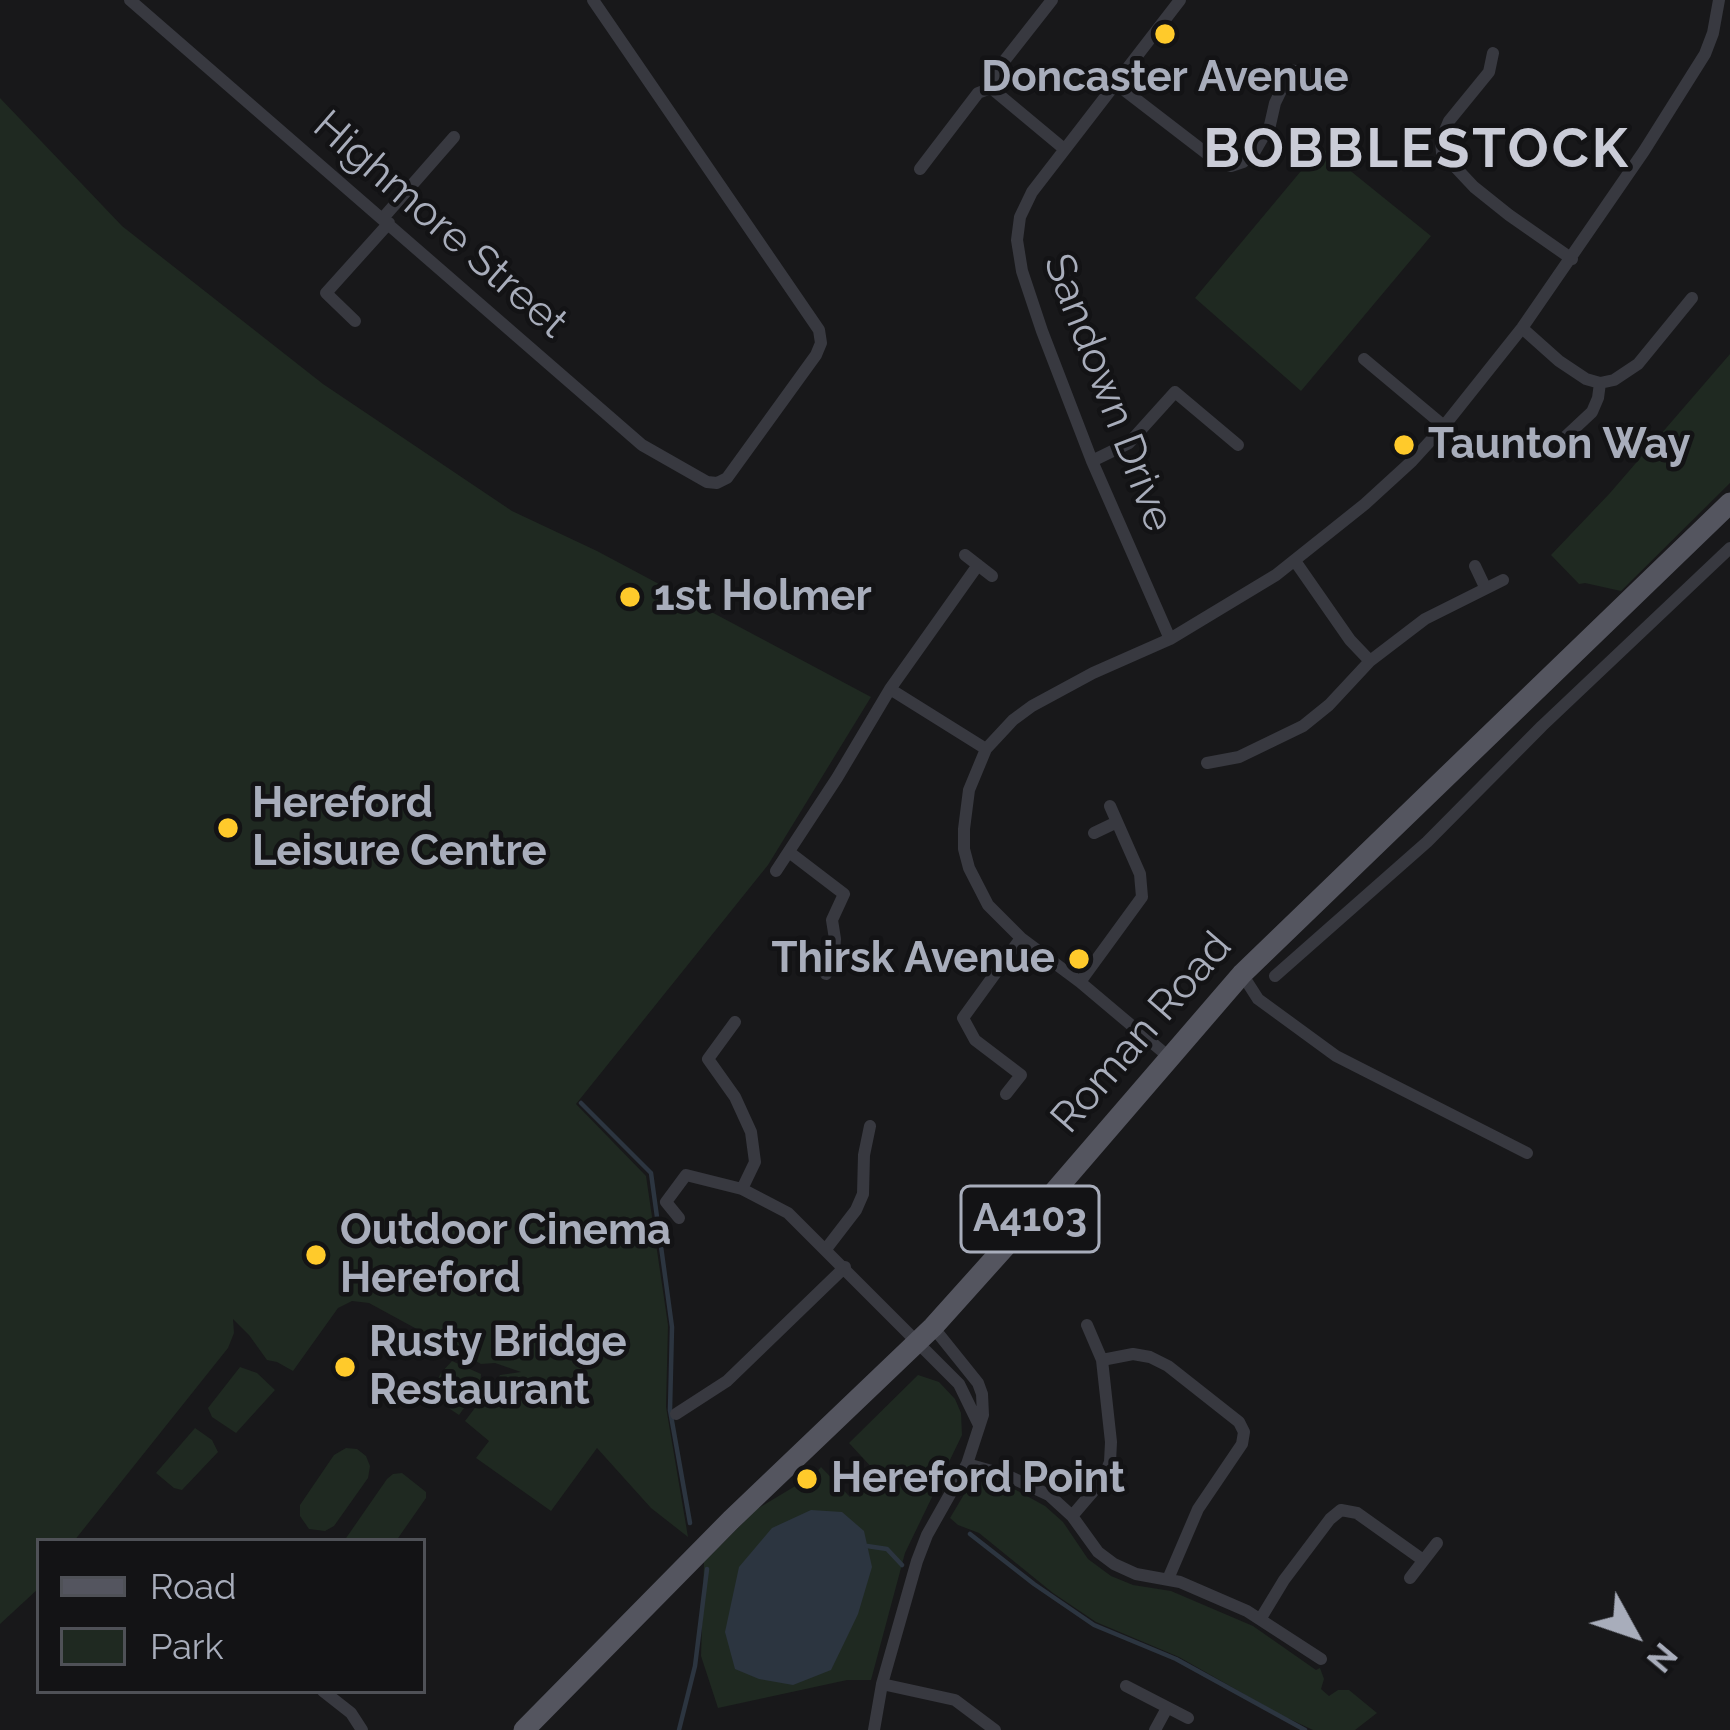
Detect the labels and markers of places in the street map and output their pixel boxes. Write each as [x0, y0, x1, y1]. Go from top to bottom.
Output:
marker: Doncaster Avenue [1152, 21, 1178, 47]
place label: Doncaster Avenue [981, 53, 1349, 103]
place label: Taunton Way [1428, 420, 1691, 470]
marker: Taunton Way [1391, 432, 1417, 458]
place label: 1st Holmer [654, 572, 872, 622]
marker: 1st Holmer [617, 584, 643, 610]
place label: Hereford Leisure Centre [252, 779, 547, 878]
marker: Hereford Leisure Centre [215, 815, 241, 841]
place label: Thirsk Avenue [772, 934, 1055, 984]
marker: Thirsk Avenue [1066, 946, 1092, 972]
place label: Outdoor Cinema Hereford [340, 1206, 671, 1304]
marker: Outdoor Cinema Hereford [303, 1242, 329, 1268]
place label: Rusty Bridge Restaurant [369, 1318, 627, 1416]
marker: Rusty Bridge Restaurant [332, 1354, 358, 1380]
place label: Hereford Point [831, 1454, 1125, 1504]
marker: Hereford Point [794, 1466, 820, 1492]

